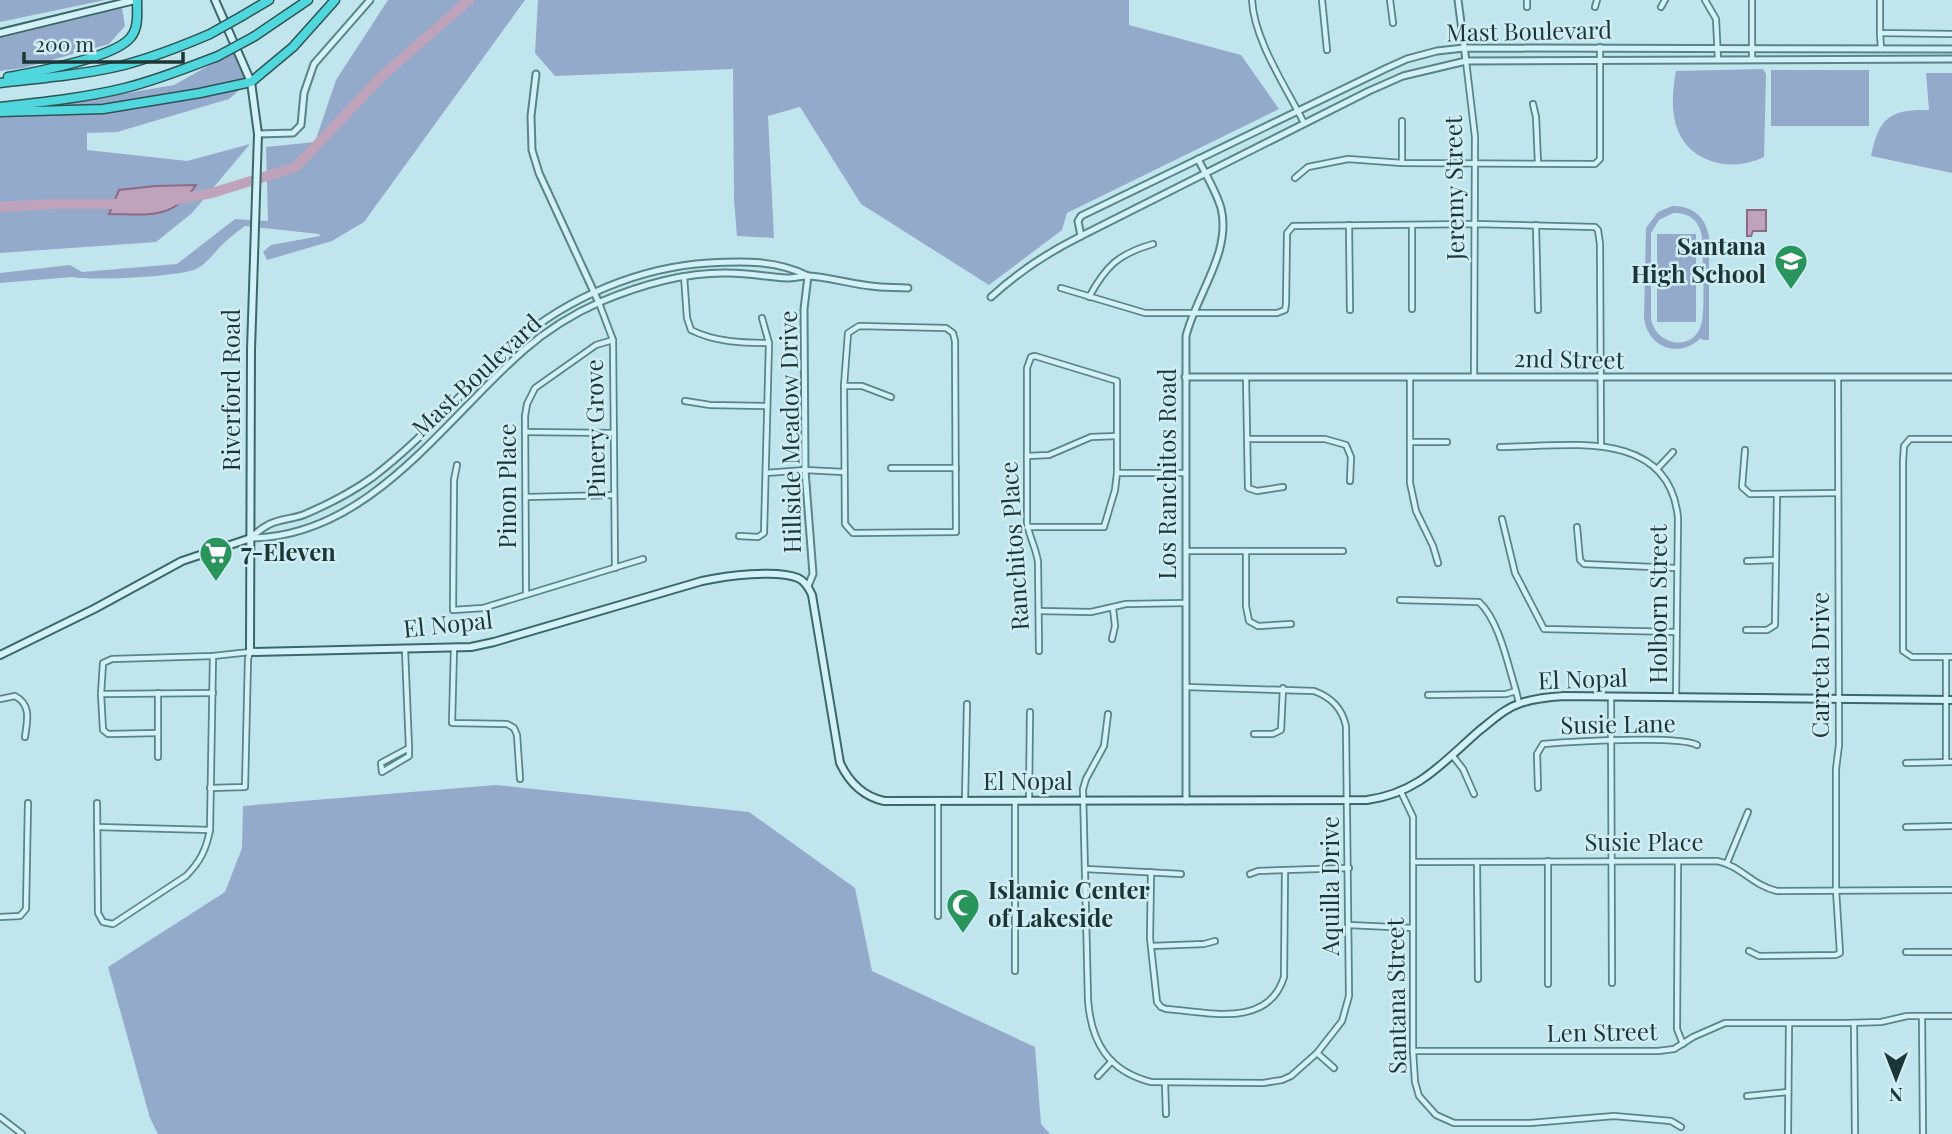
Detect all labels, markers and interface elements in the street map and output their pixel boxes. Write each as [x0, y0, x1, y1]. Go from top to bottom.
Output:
street label: Mast Boulevard [1446, 13, 1612, 47]
scale bar [24, 21, 184, 65]
text: 200 m [35, 29, 94, 57]
street label: Jeremy Street [1436, 115, 1470, 262]
place label: Santana High School [1631, 229, 1767, 289]
school or university icon: Santana High School [1772, 242, 1810, 291]
street label: Mast Boulevard [404, 306, 547, 443]
street label: Riverford Road [214, 309, 246, 471]
street label: Hillside Meadow Drive [771, 310, 807, 554]
street label: 2nd Street [1514, 341, 1625, 375]
street label: Pinery Grove [577, 359, 611, 499]
street label: Los Ranchitos Road [1150, 368, 1182, 580]
street label: Pinon Place [490, 423, 522, 549]
street label: Ranchitos Place [991, 461, 1035, 632]
street label: Holborn Street [1641, 524, 1673, 684]
supermarket icon: 7-Eleven [197, 534, 235, 583]
place label: 7-Eleven [241, 535, 336, 567]
street label: Carreta Drive [1803, 592, 1835, 738]
street label: El Nopal [401, 602, 494, 644]
street label: El Nopal [1537, 660, 1629, 696]
street label: Susie Lane [1560, 706, 1676, 740]
street label: El Nopal [983, 764, 1073, 796]
street label: Aquilla Drive [1313, 816, 1345, 957]
street label: Susie Place [1584, 825, 1704, 857]
place label: Islamic Center of Lakeside [988, 873, 1151, 933]
mosque icon: Islamic Center of Lakeside [944, 886, 982, 935]
street label: Santana Street [1378, 917, 1412, 1074]
street label: Len Street [1546, 1014, 1658, 1048]
north arrow [1861, 1043, 1931, 1113]
text: N [1889, 1083, 1903, 1109]

